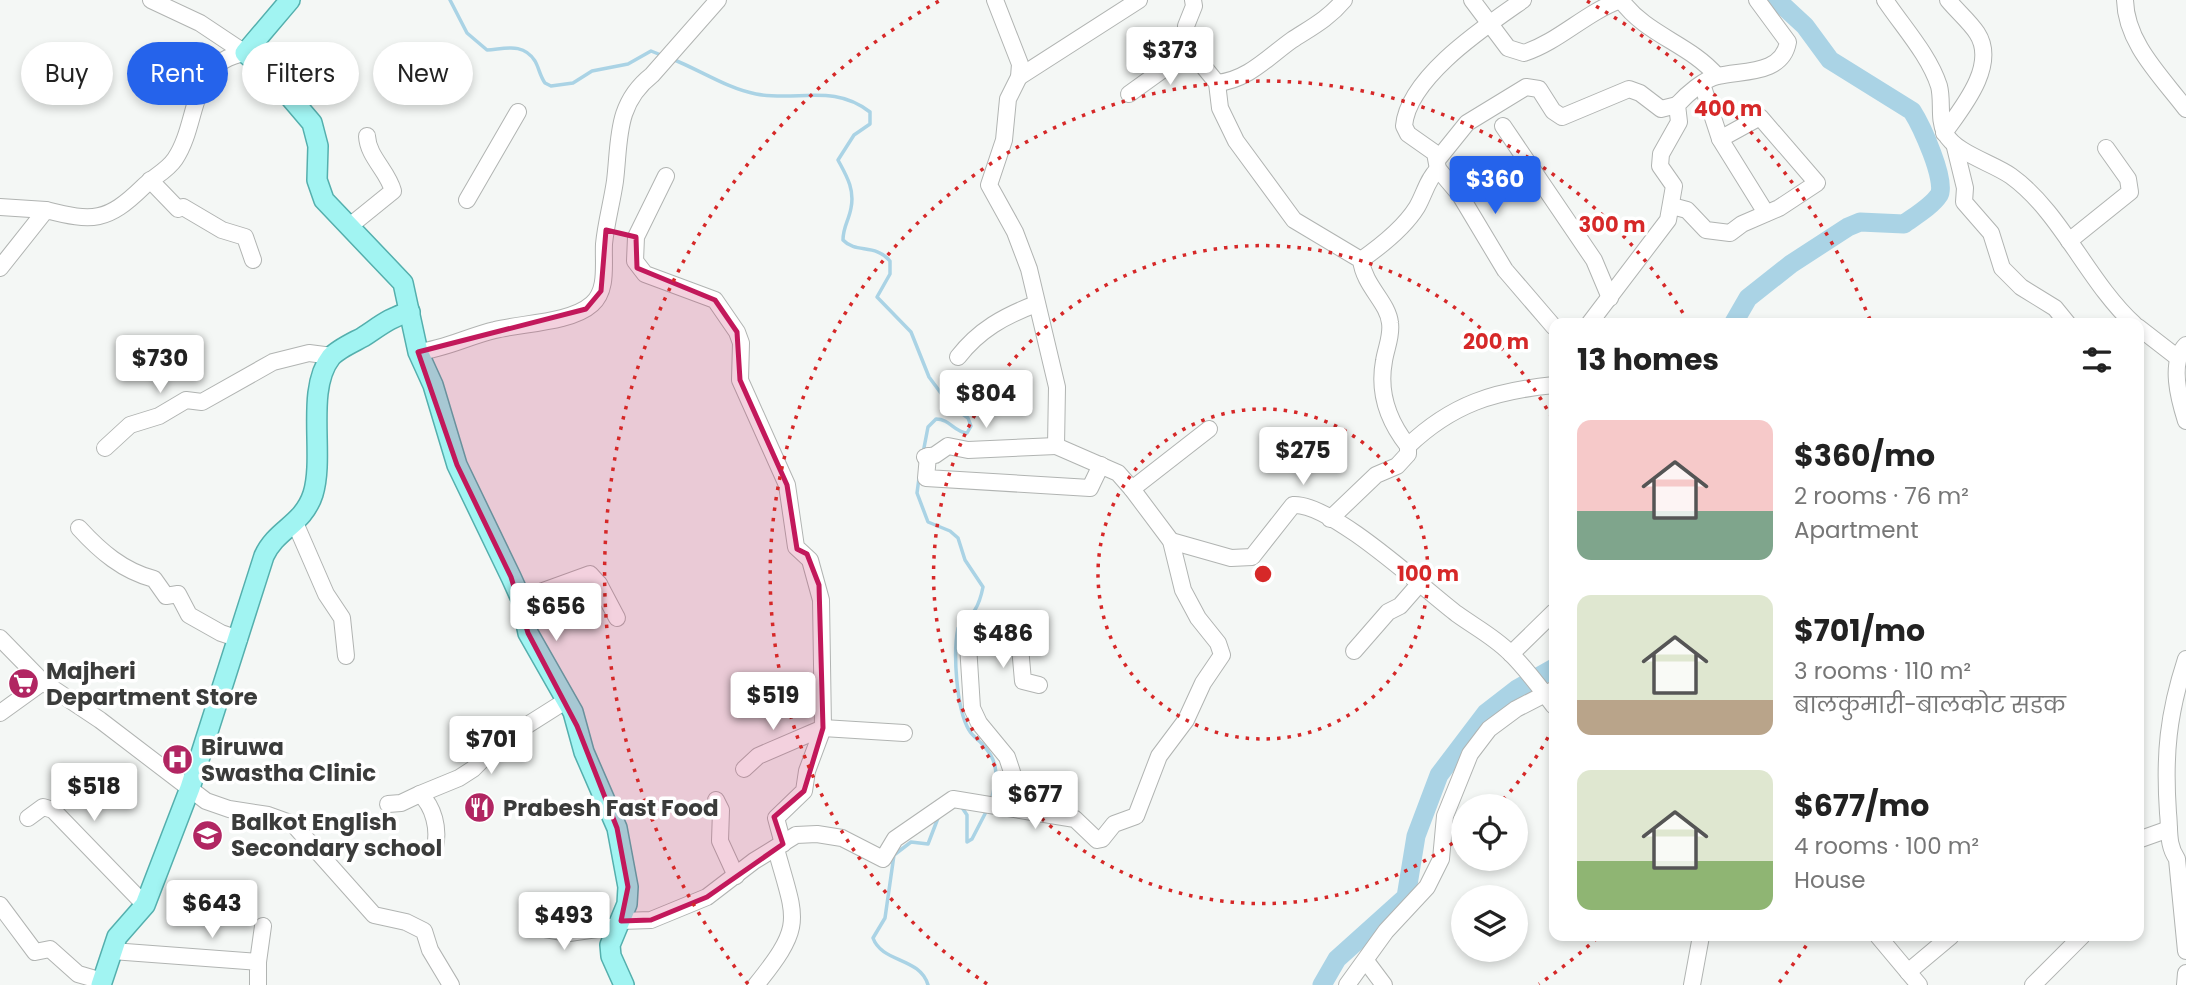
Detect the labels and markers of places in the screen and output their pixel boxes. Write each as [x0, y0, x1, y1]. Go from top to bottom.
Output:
pin: $373 [1129, 28, 1211, 87]
pin: $360 [1454, 156, 1536, 216]
pin: $730 [119, 336, 201, 395]
pin: $804 [945, 370, 1027, 430]
pin: $275 [1262, 428, 1344, 487]
centre of rings [1251, 562, 1275, 586]
pin: $656 [515, 584, 597, 643]
pin: $486 [962, 610, 1044, 670]
place label: Majheri Department Store [46, 655, 258, 713]
supermarket icon: Majheri Department Store [6, 667, 40, 701]
pin: $519 [732, 672, 814, 732]
pin: $701 [450, 716, 532, 776]
place label: Biruwa Swastha Clinic [201, 731, 376, 789]
hospital icon: Biruwa Swastha Clinic [161, 743, 195, 777]
pin: $518 [53, 764, 135, 823]
pin: $677 [994, 772, 1076, 831]
restaurant icon: Prabesh Fast Food [463, 791, 497, 825]
place label: Prabesh Fast Food [503, 792, 719, 824]
place label: Balkot English Secondary school [231, 806, 442, 864]
school or university icon: Balkot English Secondary school [191, 818, 225, 852]
pin: $643 [171, 880, 253, 940]
pin: $493 [523, 892, 605, 952]

